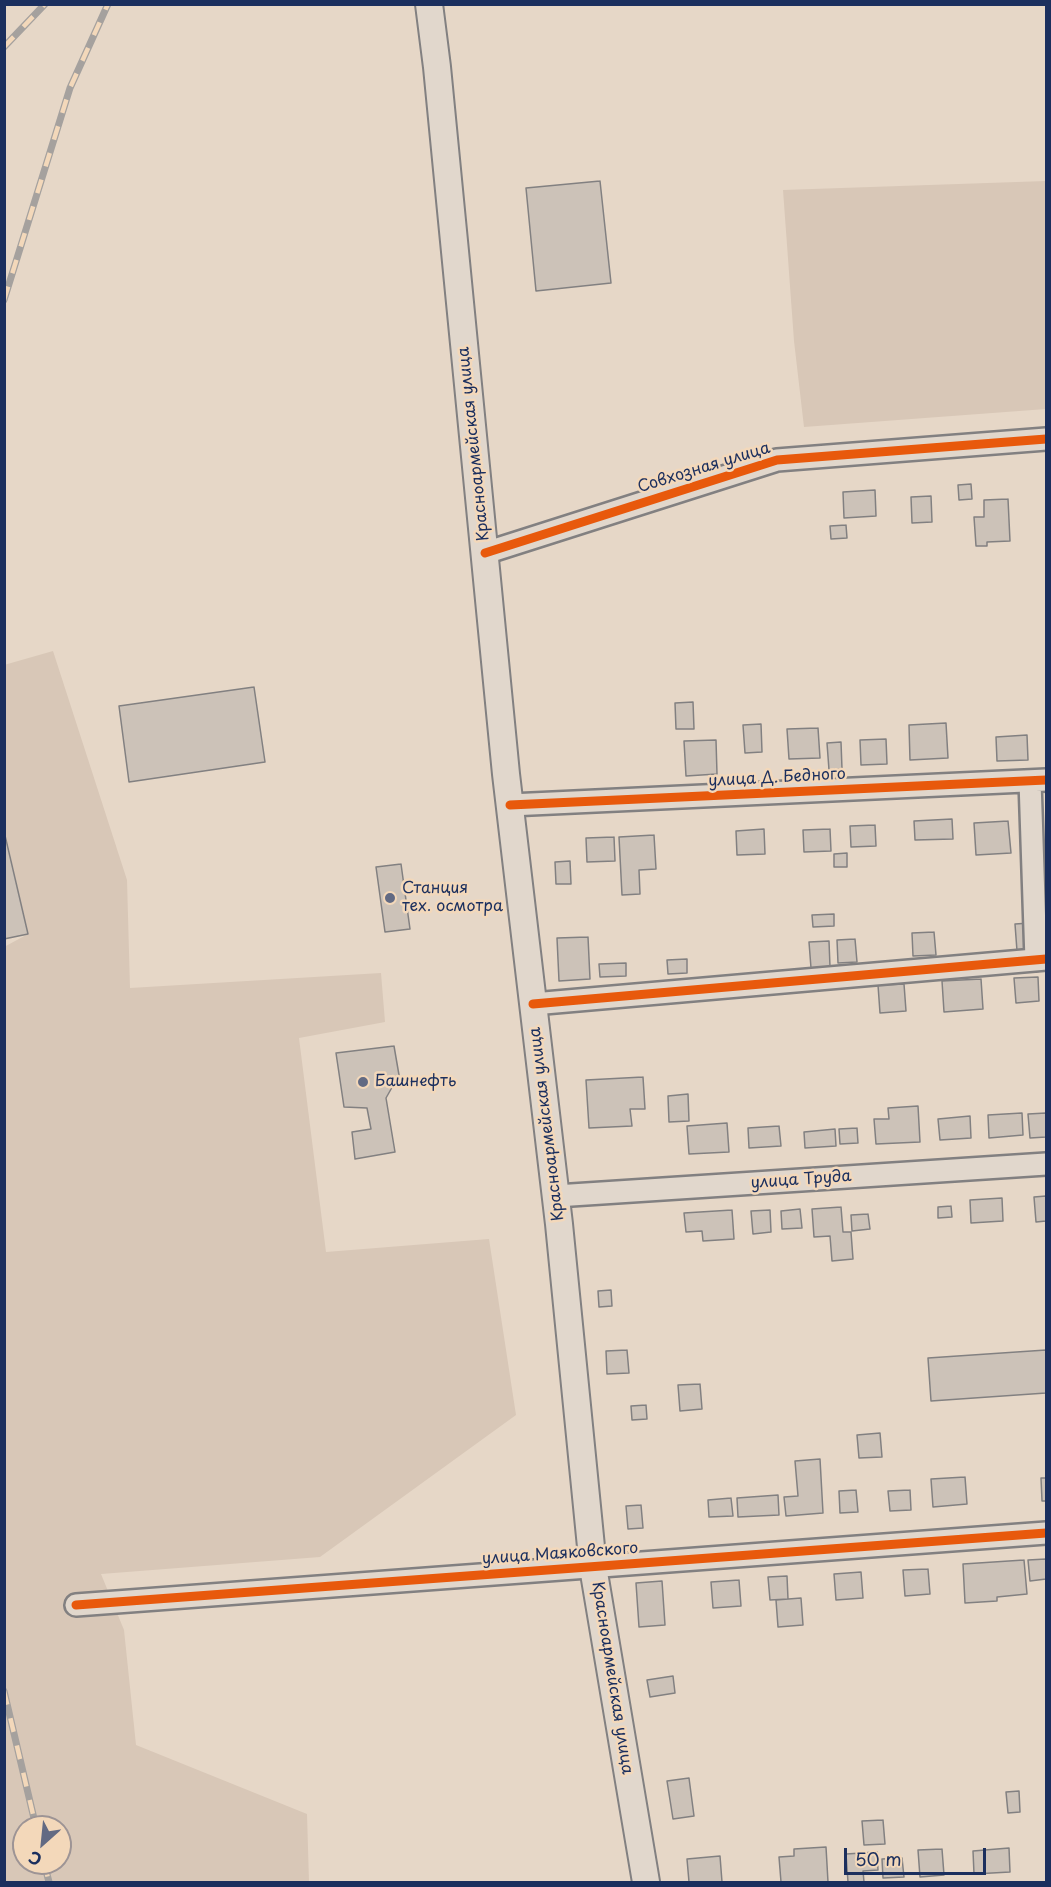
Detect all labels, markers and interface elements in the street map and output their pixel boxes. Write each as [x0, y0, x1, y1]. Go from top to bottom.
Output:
street label: Красноармейская улица [454, 346, 494, 542]
street label: Совхозная улица [635, 439, 773, 497]
street label: улица Д. Бедного [708, 765, 846, 791]
place label: Станция тех. осмотра [402, 879, 503, 917]
marker: Станция тех. осмотра [383, 891, 397, 905]
street label: Красноармейская улица [526, 1026, 568, 1222]
place label: Башнефть [375, 1072, 456, 1092]
marker: Башнефть [356, 1075, 370, 1089]
street label: улица Труда [750, 1167, 852, 1193]
street label: улица Маяковского [481, 1539, 639, 1569]
street label: Красноармейская улица [587, 1580, 637, 1776]
north arrow [12, 1815, 72, 1875]
scale bar [847, 1836, 990, 1874]
text: 50 m [855, 1845, 902, 1872]
text: С [24, 1846, 46, 1873]

